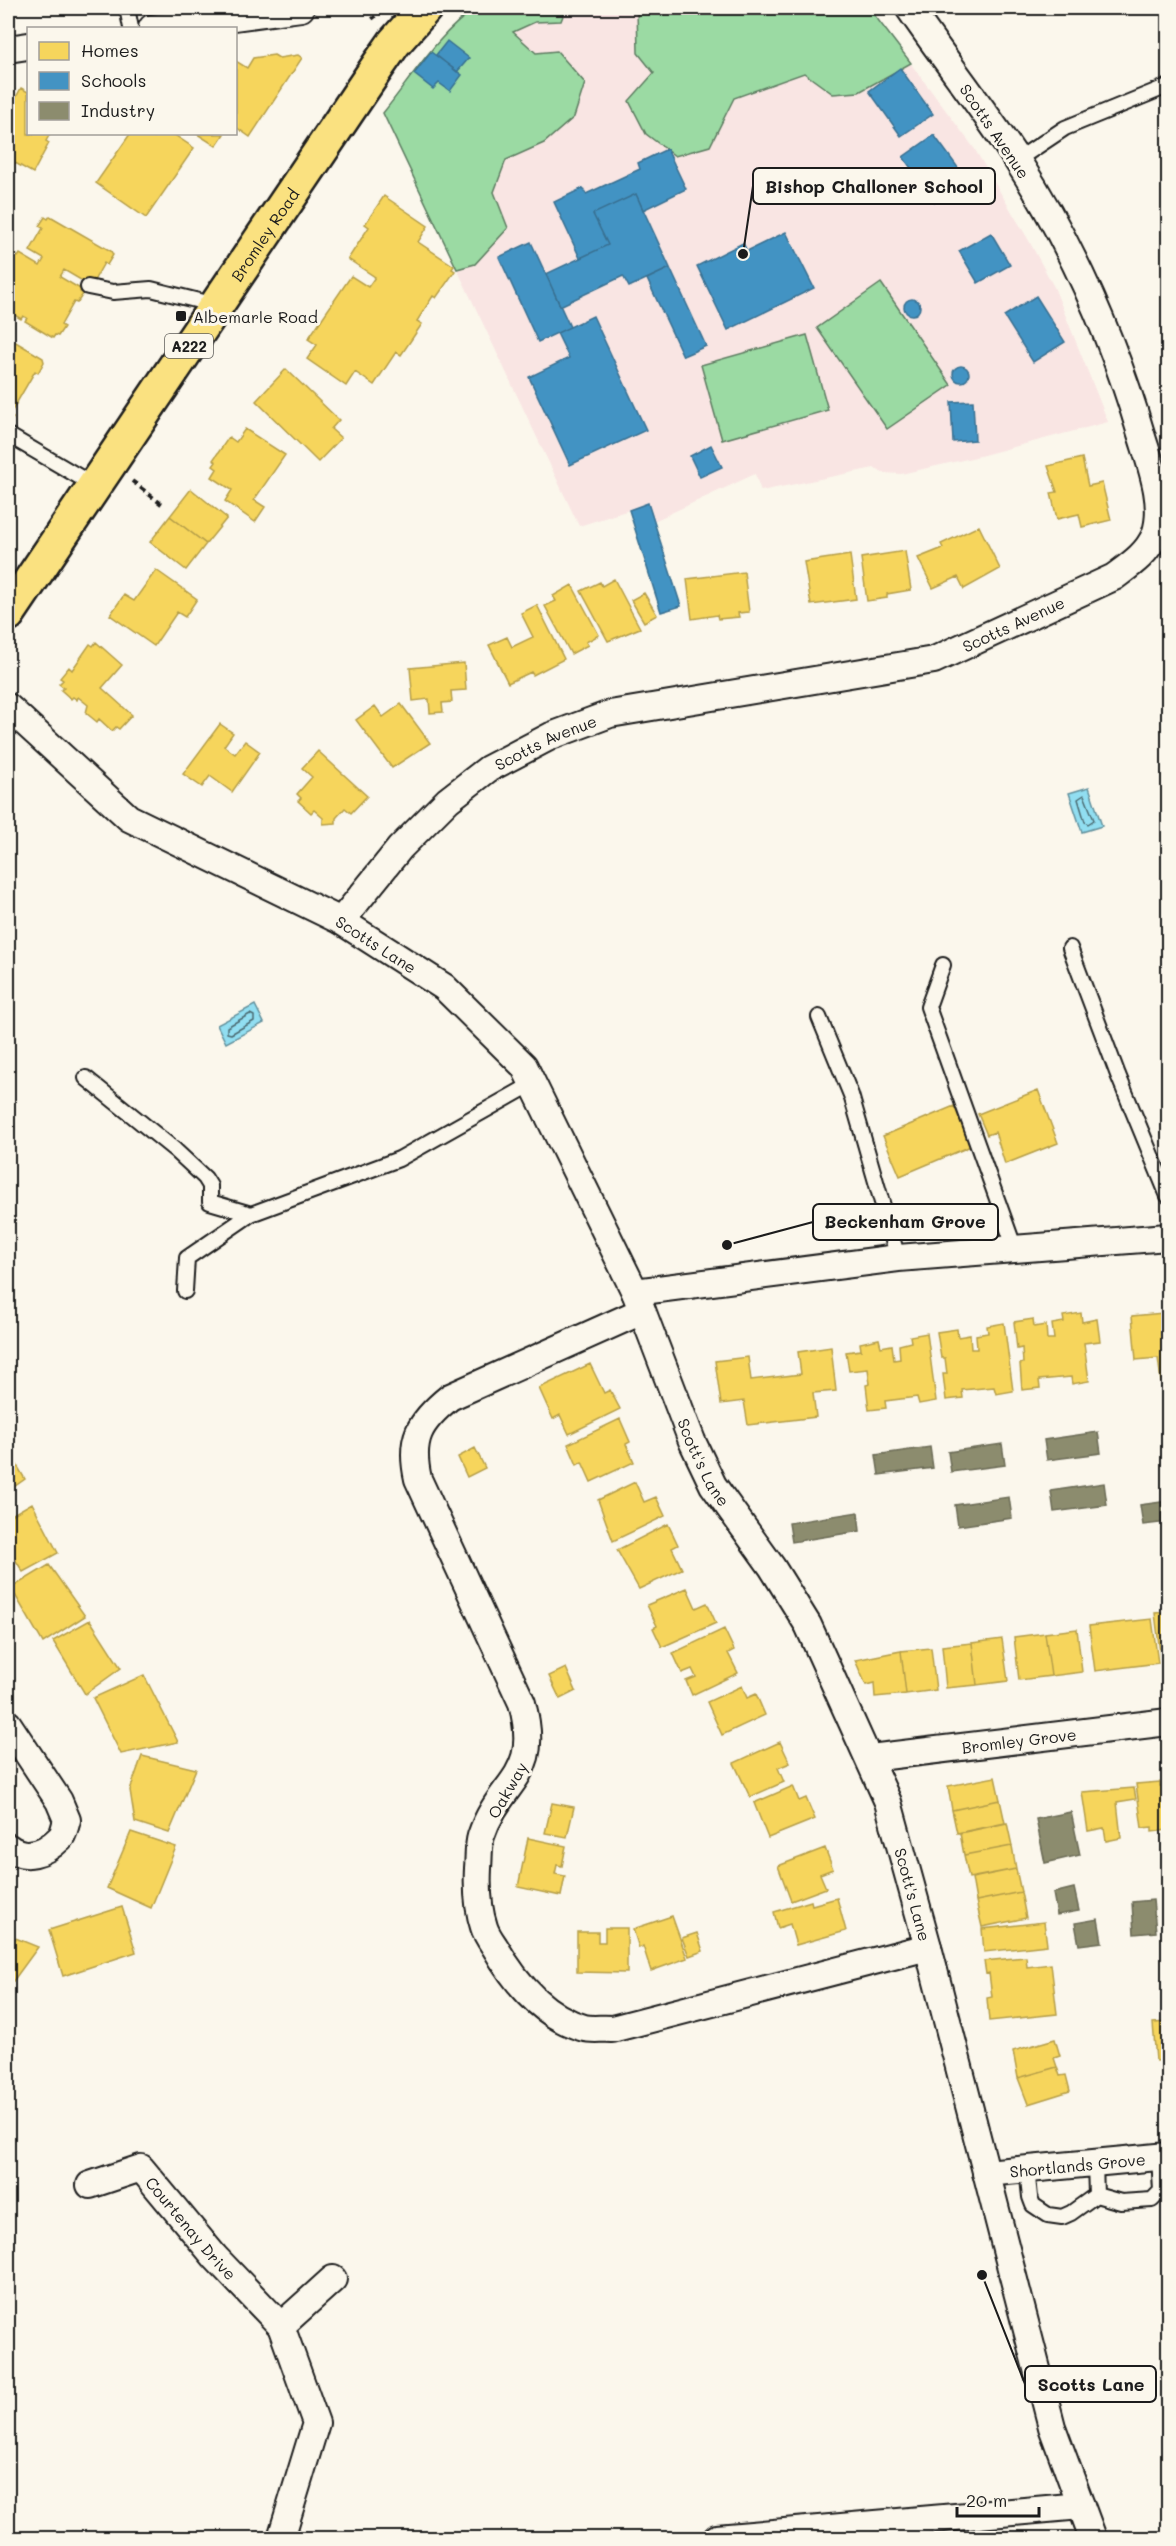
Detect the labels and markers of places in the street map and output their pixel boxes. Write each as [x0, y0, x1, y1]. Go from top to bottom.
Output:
callout: Bishop Challoner School [753, 168, 995, 204]
place label: Albemarle Road [193, 306, 318, 327]
marker: Albemarle Road [174, 309, 188, 323]
callout: Beckenham Grove [813, 1204, 998, 1240]
callout: Scotts Lane [1025, 2366, 1156, 2402]

